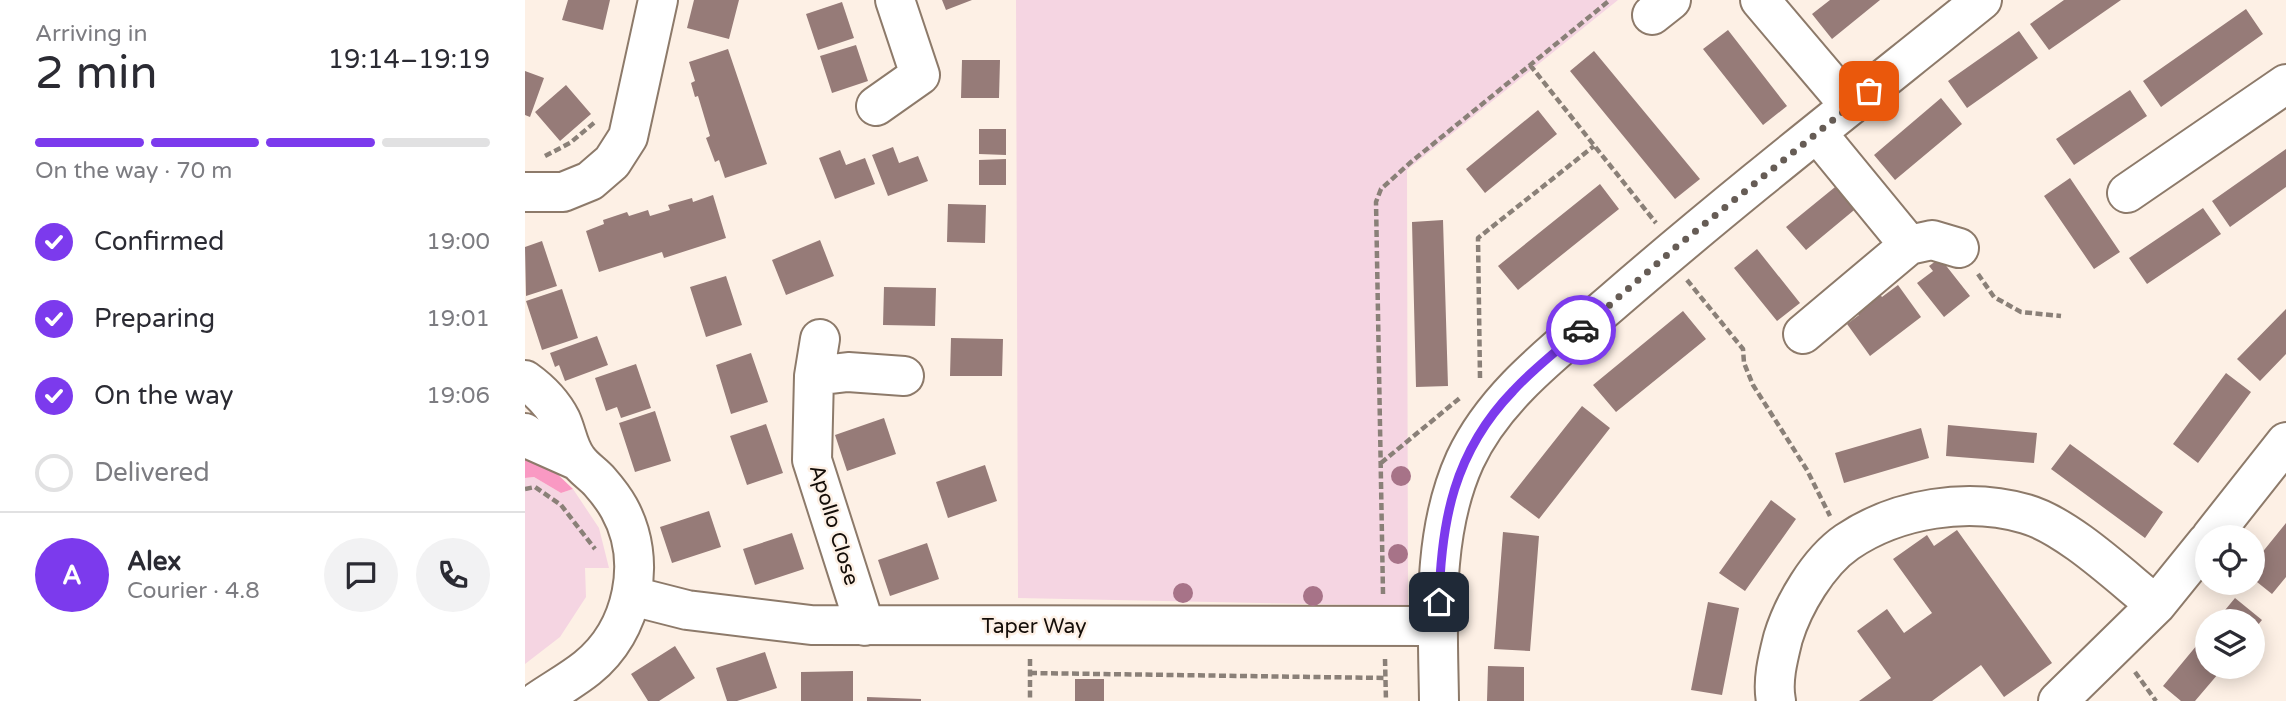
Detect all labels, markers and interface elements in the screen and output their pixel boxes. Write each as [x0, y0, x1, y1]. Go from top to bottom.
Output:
text: Arriving in [35, 20, 148, 48]
text: 19:14–19:19 [328, 44, 490, 75]
text: 2 min [35, 46, 158, 101]
pin [1839, 61, 1899, 121]
icon: bag [1850, 72, 1888, 110]
text: On the way · 70 m [35, 157, 232, 185]
icon: check [35, 223, 73, 261]
text: Confirmed [94, 226, 224, 257]
text: 19:00 [426, 228, 490, 256]
courier [1546, 295, 1616, 365]
icon: check [35, 300, 73, 338]
text: Preparing [94, 303, 215, 334]
text: 19:01 [426, 305, 490, 333]
icon: car [1562, 311, 1600, 349]
icon: check [35, 377, 73, 415]
text: On the way [94, 380, 234, 411]
text: 19:06 [426, 382, 490, 410]
text: Delivered [94, 457, 210, 488]
street label: Apollo Close [804, 462, 864, 588]
map controls [2195, 525, 2265, 679]
button: locate [2195, 525, 2265, 595]
button: chat [324, 538, 398, 612]
button: phone [416, 538, 490, 612]
text: Alex [127, 546, 181, 577]
text: A [62, 560, 82, 591]
pin [1409, 572, 1469, 632]
text: Courier · 4.8 [127, 577, 260, 605]
icon: home [1420, 583, 1458, 621]
button: layers [2195, 609, 2265, 679]
street label: Taper Way [982, 614, 1086, 639]

